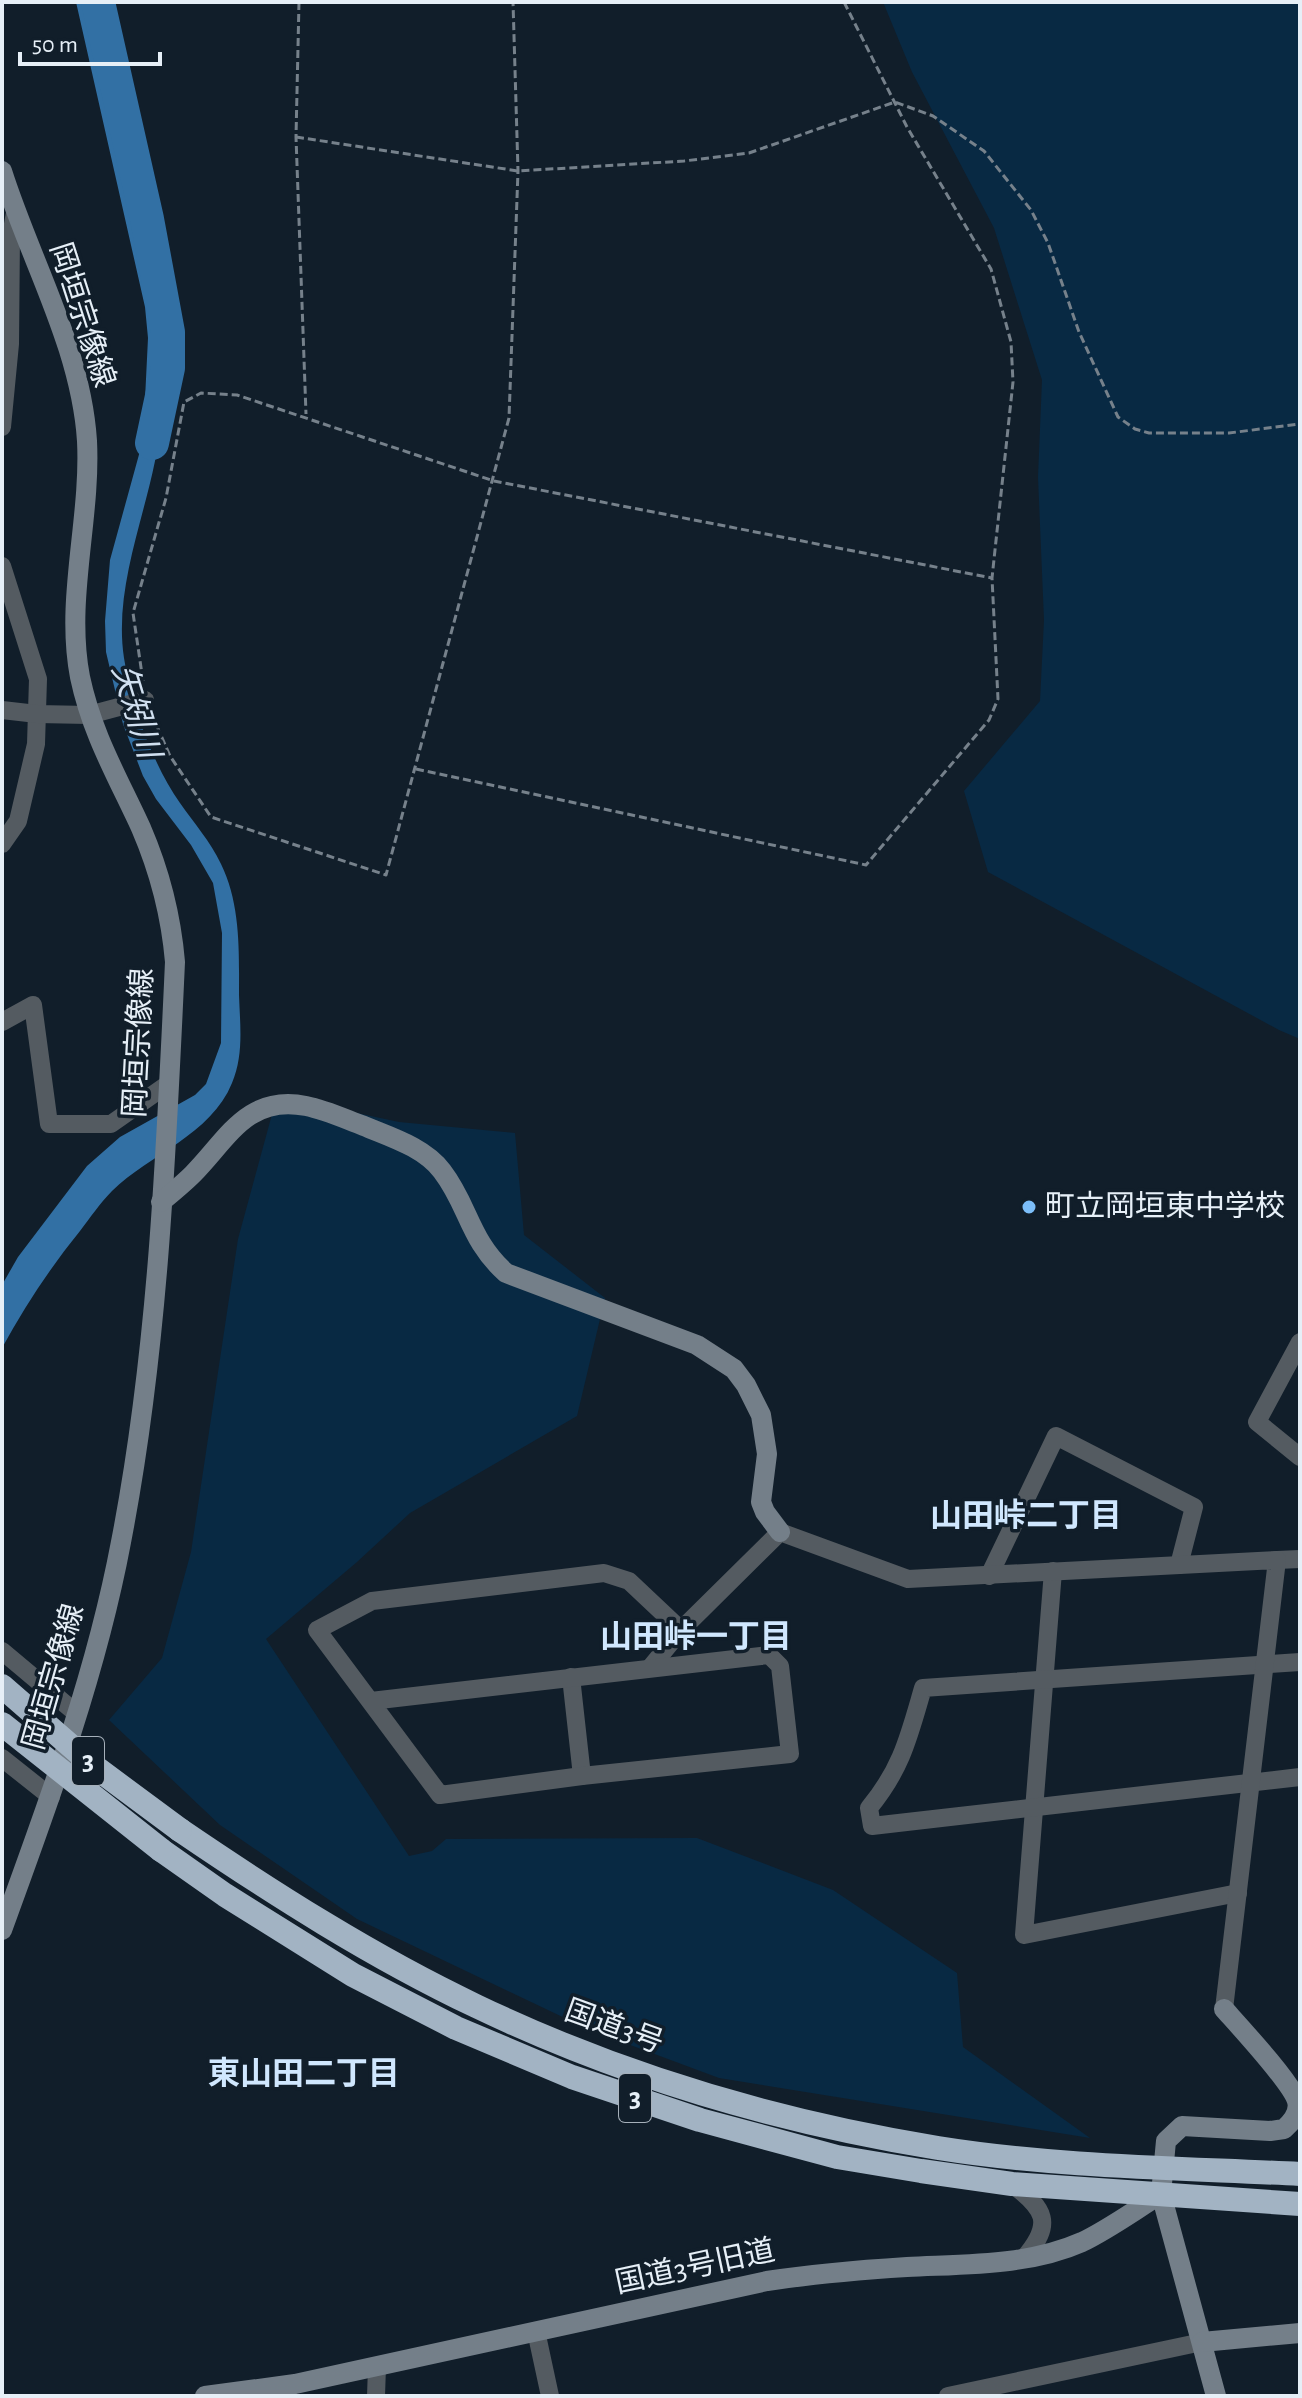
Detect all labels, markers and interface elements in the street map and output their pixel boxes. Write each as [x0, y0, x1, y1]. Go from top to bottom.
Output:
scale bar [20, 16, 160, 66]
text: 50 m [32, 33, 78, 57]
street label: 岡垣宗像線 [45, 238, 121, 391]
water label: 矢矧川 [107, 660, 168, 764]
street label: 岡垣宗像線 [118, 967, 158, 1119]
place label: 町立岡垣東中学校 [1045, 1190, 1285, 1222]
marker: 町立岡垣東中学校 [1020, 1198, 1038, 1216]
district label: 山田峠二丁目 [930, 1498, 1122, 1532]
street label: 岡垣宗像線 [17, 1600, 89, 1753]
district label: 山田峠一丁目 [600, 1619, 792, 1653]
road number: 3 [72, 1737, 104, 1785]
street label: 国道3号 [561, 1994, 668, 2059]
district label: 東山田二丁目 [208, 2056, 400, 2090]
road number: 3 [619, 2074, 651, 2122]
street label: 国道3号旧道 [612, 2234, 778, 2299]

